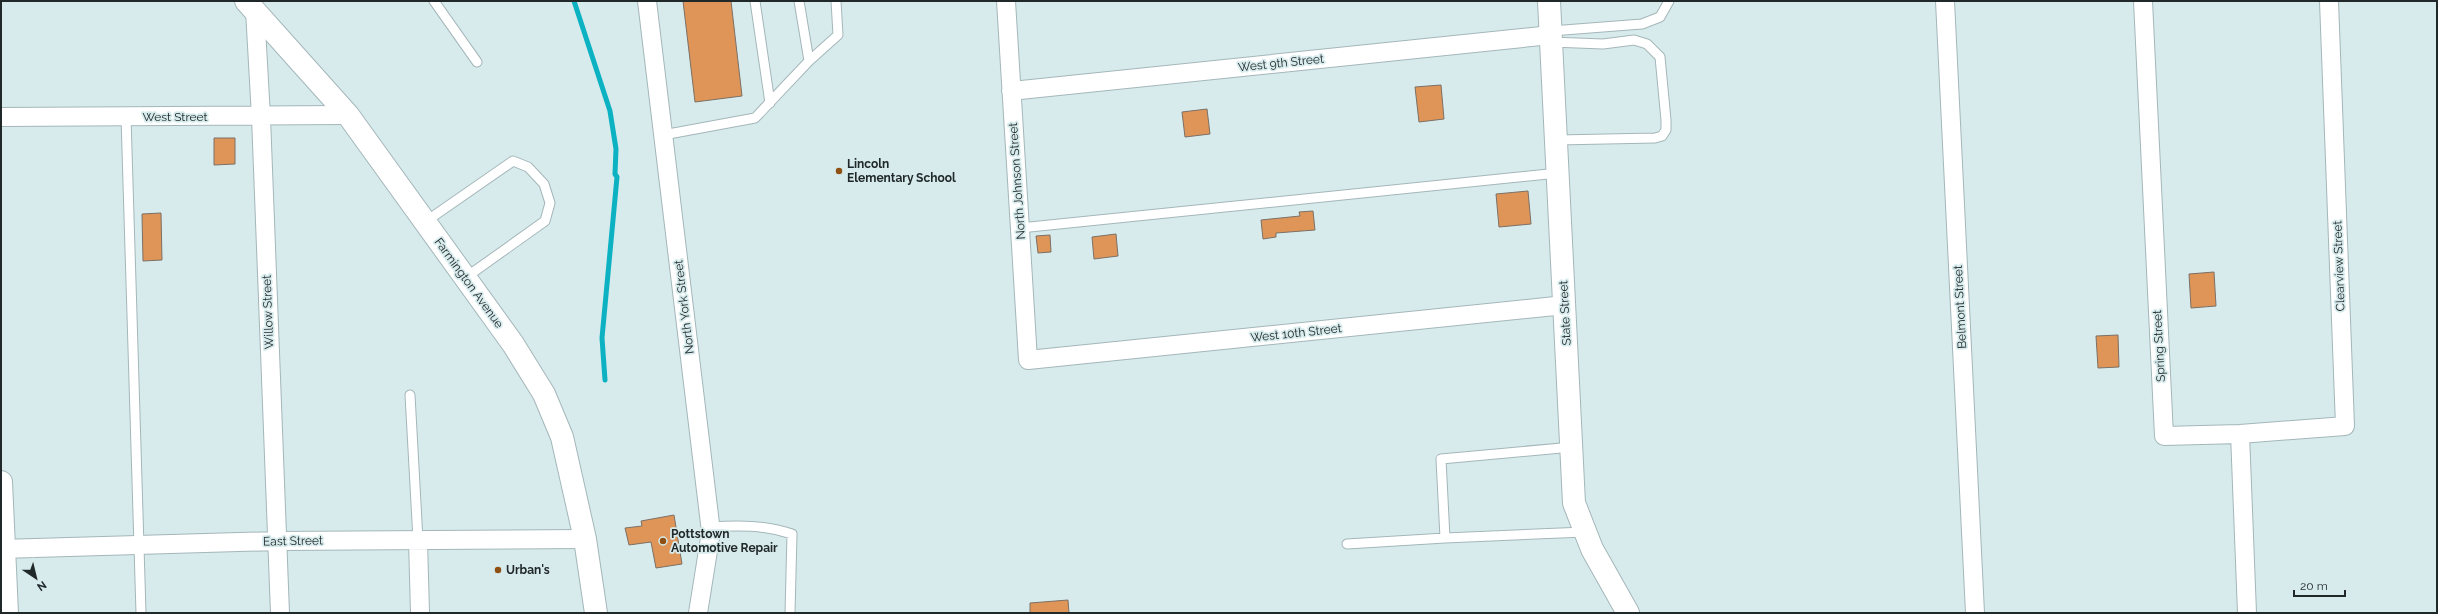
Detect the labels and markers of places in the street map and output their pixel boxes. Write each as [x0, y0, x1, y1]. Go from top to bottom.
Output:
place label: Lincoln Elementary School [847, 157, 956, 185]
marker: Lincoln Elementary School [834, 166, 844, 176]
place label: Pottstown Automotive Repair [671, 527, 778, 555]
marker: Pottstown Automotive Repair [658, 536, 668, 546]
place label: Urban's [506, 563, 550, 577]
marker: Urban's [493, 565, 503, 575]

